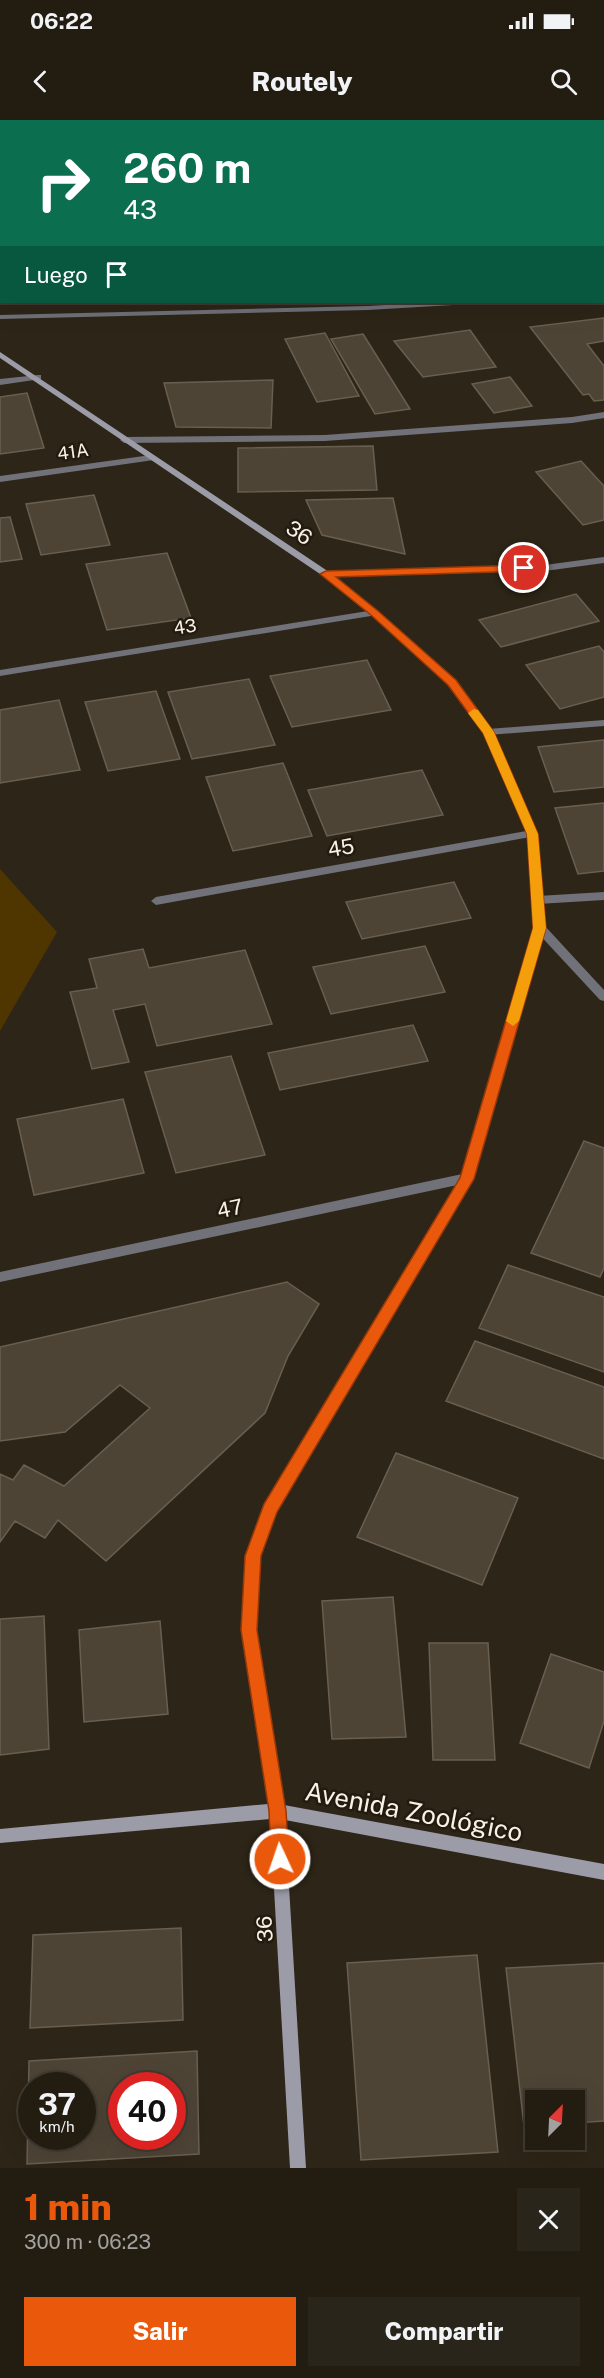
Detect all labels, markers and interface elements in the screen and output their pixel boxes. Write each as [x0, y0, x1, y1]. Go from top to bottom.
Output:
text: 06:22 [30, 8, 93, 34]
icon: back [24, 65, 57, 98]
text: Routely [251, 65, 353, 97]
icon: search [547, 65, 580, 98]
text: 260 m [123, 143, 251, 192]
icon: right [24, 144, 102, 222]
text: 43 [123, 193, 157, 225]
icon: arrive [100, 258, 133, 291]
text: Luego [24, 262, 88, 288]
street label: 41A [56, 439, 90, 464]
street label: 36 [281, 515, 317, 550]
pin [498, 542, 549, 593]
icon: arrive [507, 551, 540, 584]
street label: 43 [172, 614, 198, 639]
street label: 45 [326, 833, 356, 862]
street label: 47 [215, 1194, 245, 1223]
street label: Avenida Zoológico [303, 1775, 525, 1848]
position arrow [248, 1827, 312, 1891]
street label: 36 [251, 1915, 278, 1943]
speed limit sign: 40 [108, 2072, 186, 2150]
text: 37 [38, 2086, 76, 2122]
north arrow [525, 2090, 585, 2150]
map controls [525, 2090, 585, 2150]
text: km/h [39, 2118, 75, 2135]
text: 1 min [24, 2186, 112, 2228]
button: close [517, 2188, 580, 2251]
text: 300 m · 06:23 [24, 2230, 151, 2254]
button: Salir [24, 2297, 296, 2366]
button: Compartir [308, 2297, 580, 2366]

